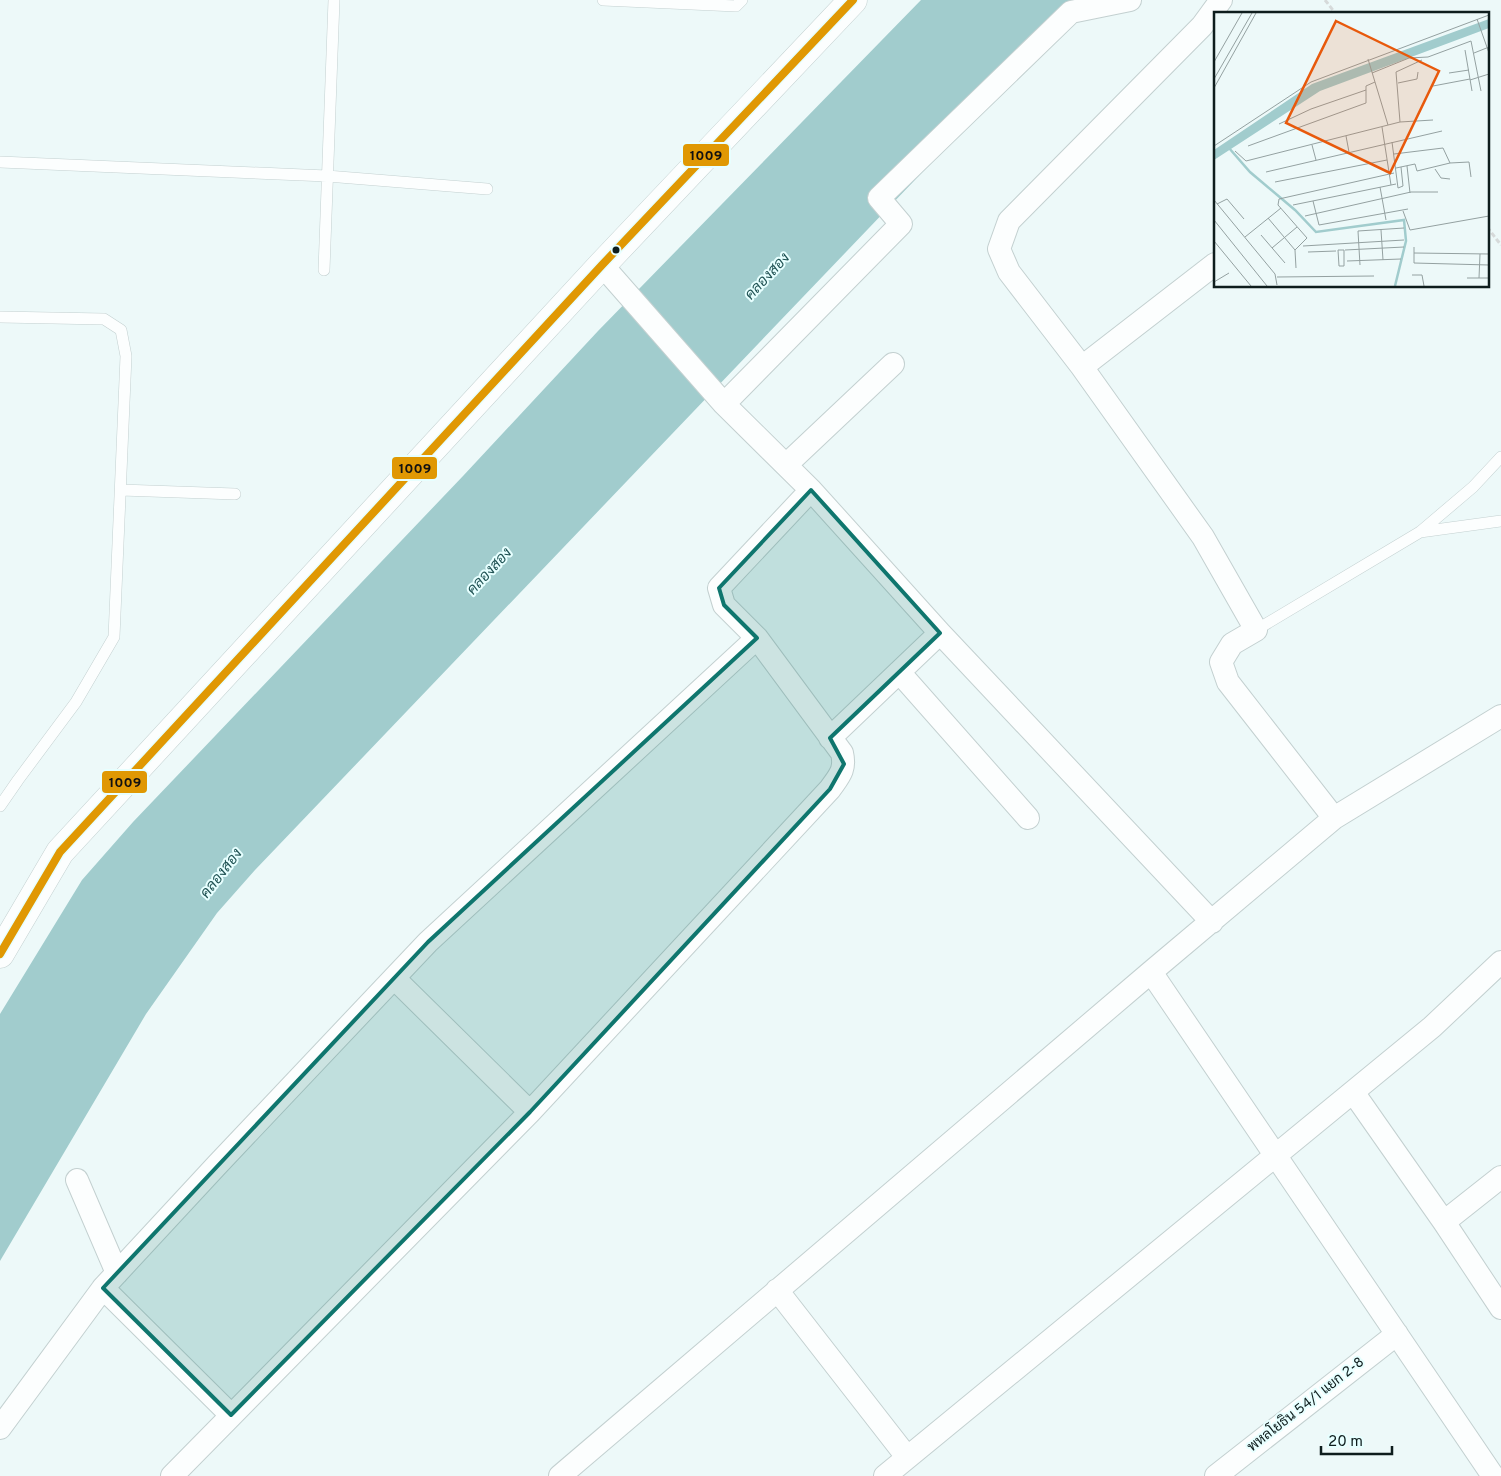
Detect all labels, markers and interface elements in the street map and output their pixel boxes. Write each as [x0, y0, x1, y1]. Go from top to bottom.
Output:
inset map [1214, 12, 1488, 288]
line badge: 1009 [682, 143, 730, 167]
text: 1009 [690, 148, 722, 165]
unlabelled marker [611, 245, 621, 255]
water label: คลองสอง [741, 249, 795, 305]
line badge: 1009 [391, 456, 438, 480]
text: 1009 [399, 461, 431, 478]
water label: คลองสอง [463, 544, 517, 600]
line badge: 1009 [101, 770, 148, 794]
text: 1009 [109, 775, 141, 792]
water label: คลองสอง [197, 845, 247, 903]
street label: พหลโยธิน 54/1 แยก 2-8 [1244, 1353, 1368, 1456]
scale bar [1321, 1424, 1392, 1456]
text: 20 m [1328, 1433, 1363, 1452]

